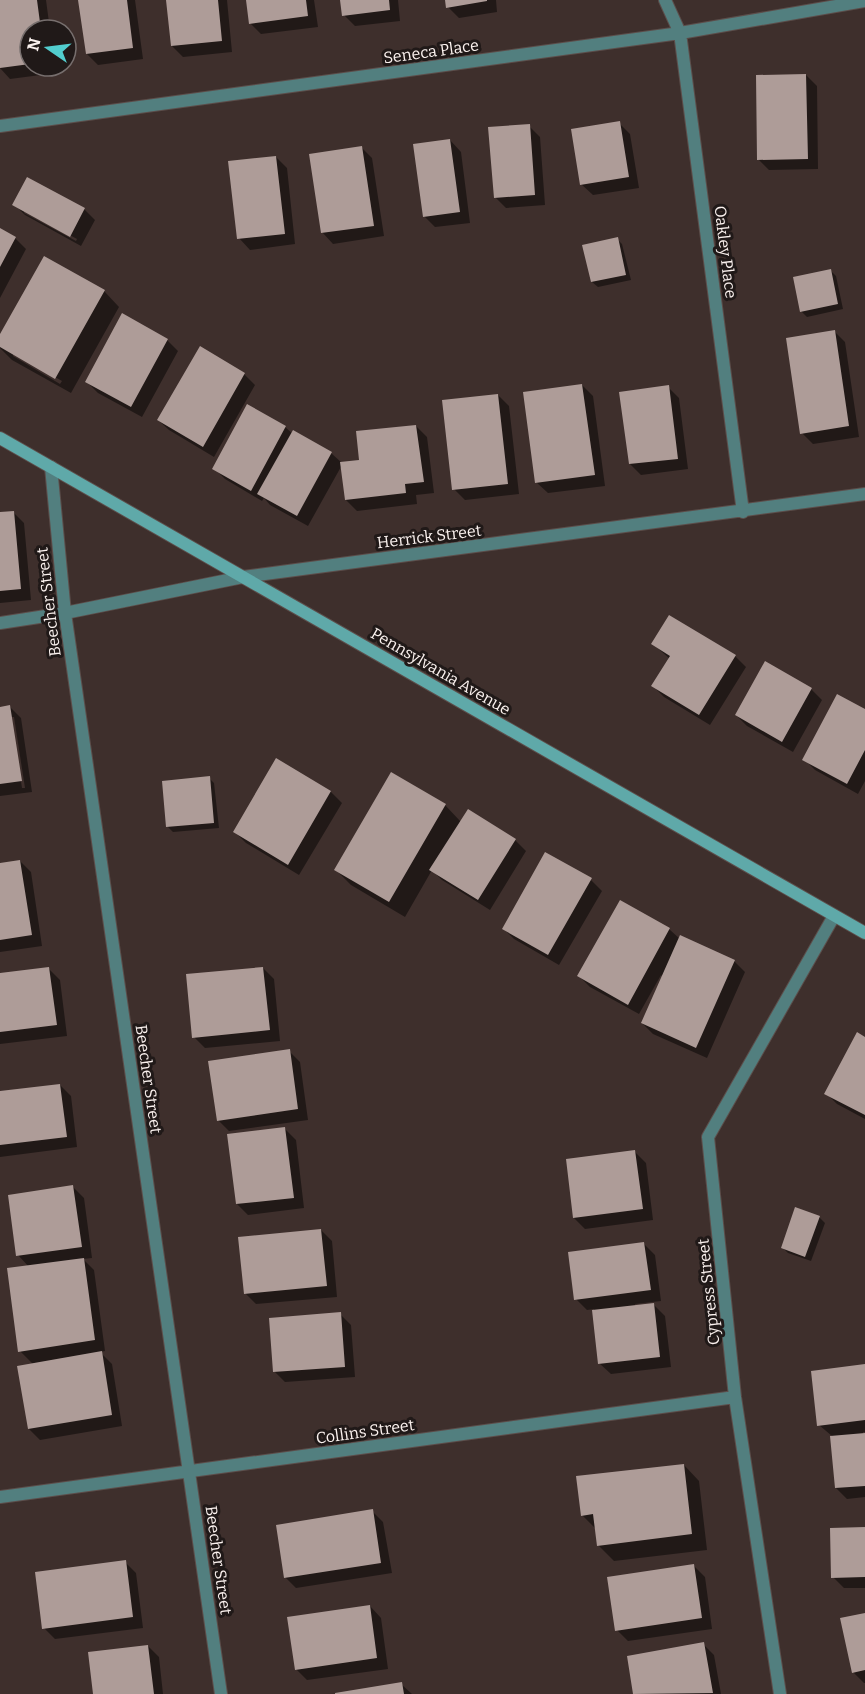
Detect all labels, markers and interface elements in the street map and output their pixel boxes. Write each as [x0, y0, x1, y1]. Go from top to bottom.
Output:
north arrow [18, 18, 78, 78]
street label: Seneca Place [382, 35, 480, 68]
text: N [23, 36, 45, 53]
street label: Oakley Place [710, 205, 741, 299]
street label: Herrick Street [376, 521, 483, 552]
street label: Beecher Street [32, 546, 65, 658]
street label: Pennsylvania Avenue [368, 624, 514, 719]
street label: Beecher Street [131, 1023, 166, 1135]
street label: Cypress Street [693, 1238, 724, 1346]
street label: Collins Street [315, 1415, 416, 1448]
street label: Beecher Street [201, 1504, 236, 1616]

